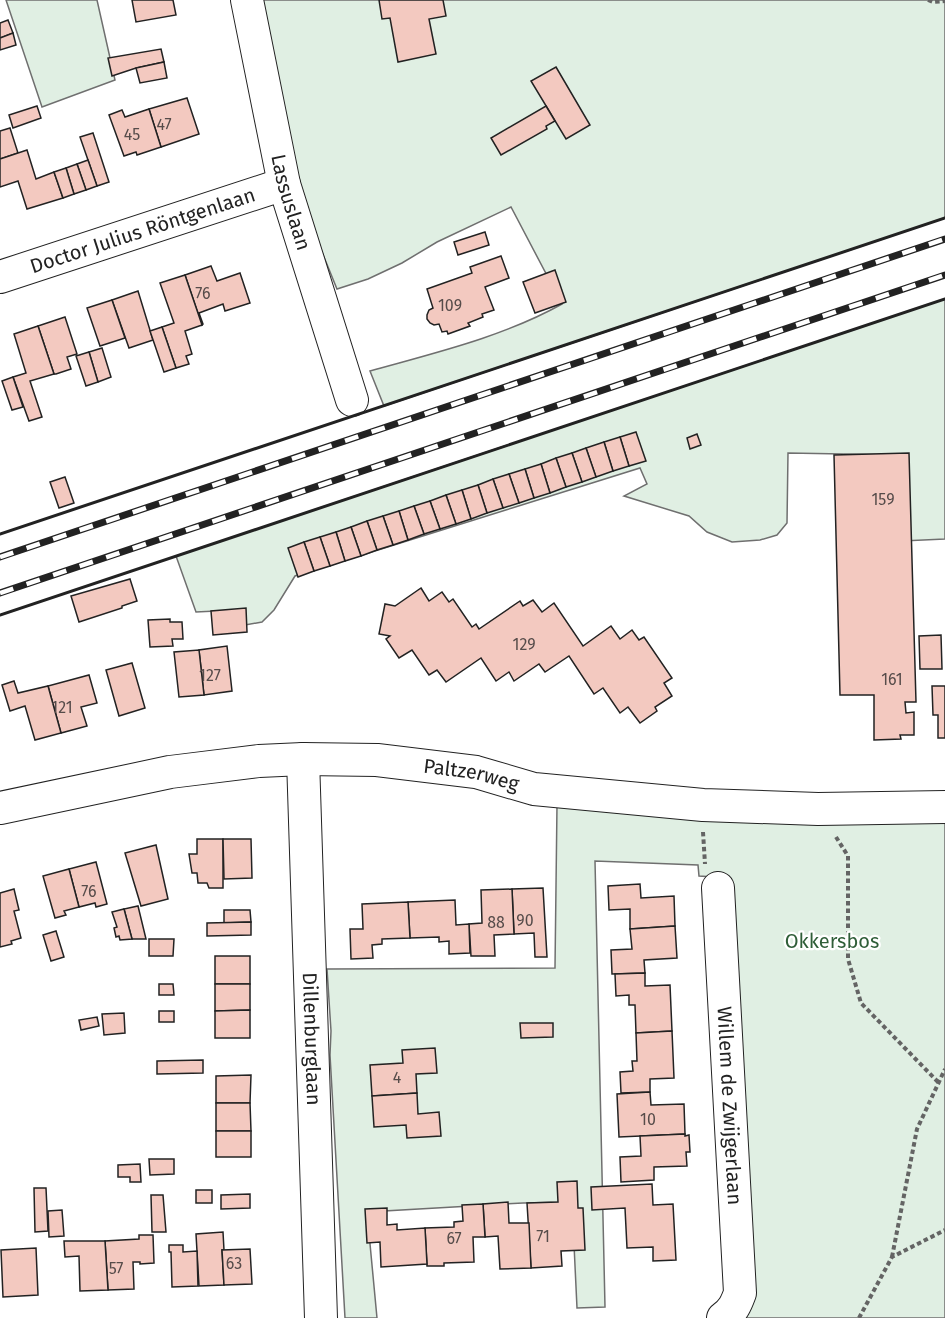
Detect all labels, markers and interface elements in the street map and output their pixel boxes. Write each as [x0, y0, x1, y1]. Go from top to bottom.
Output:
house number: 47 [156, 115, 172, 134]
house number: 45 [124, 125, 140, 144]
street label: Lassuslaan [266, 152, 316, 253]
street label: Doctor Julius Röntgenlaan [27, 182, 258, 278]
house number: 76 [195, 284, 211, 303]
house number: 109 [438, 296, 462, 315]
house number: 159 [871, 490, 895, 509]
house number: 129 [512, 635, 536, 654]
house number: 127 [199, 666, 221, 685]
house number: 161 [881, 670, 903, 689]
house number: 121 [51, 698, 73, 717]
street label: Paltzerweg [422, 754, 523, 796]
house number: 76 [81, 882, 97, 901]
house number: 90 [516, 911, 534, 930]
house number: 88 [487, 913, 505, 932]
park label: Okkersbos [785, 929, 879, 953]
street label: Dillenburglaan [298, 972, 326, 1106]
street label: Willem de Zwijgerlaan [712, 1006, 747, 1206]
house number: 4 [393, 1068, 402, 1087]
house number: 10 [640, 1110, 656, 1129]
house number: 71 [536, 1227, 550, 1246]
house number: 67 [446, 1229, 462, 1248]
house number: 63 [226, 1254, 242, 1273]
house number: 57 [109, 1259, 123, 1278]

